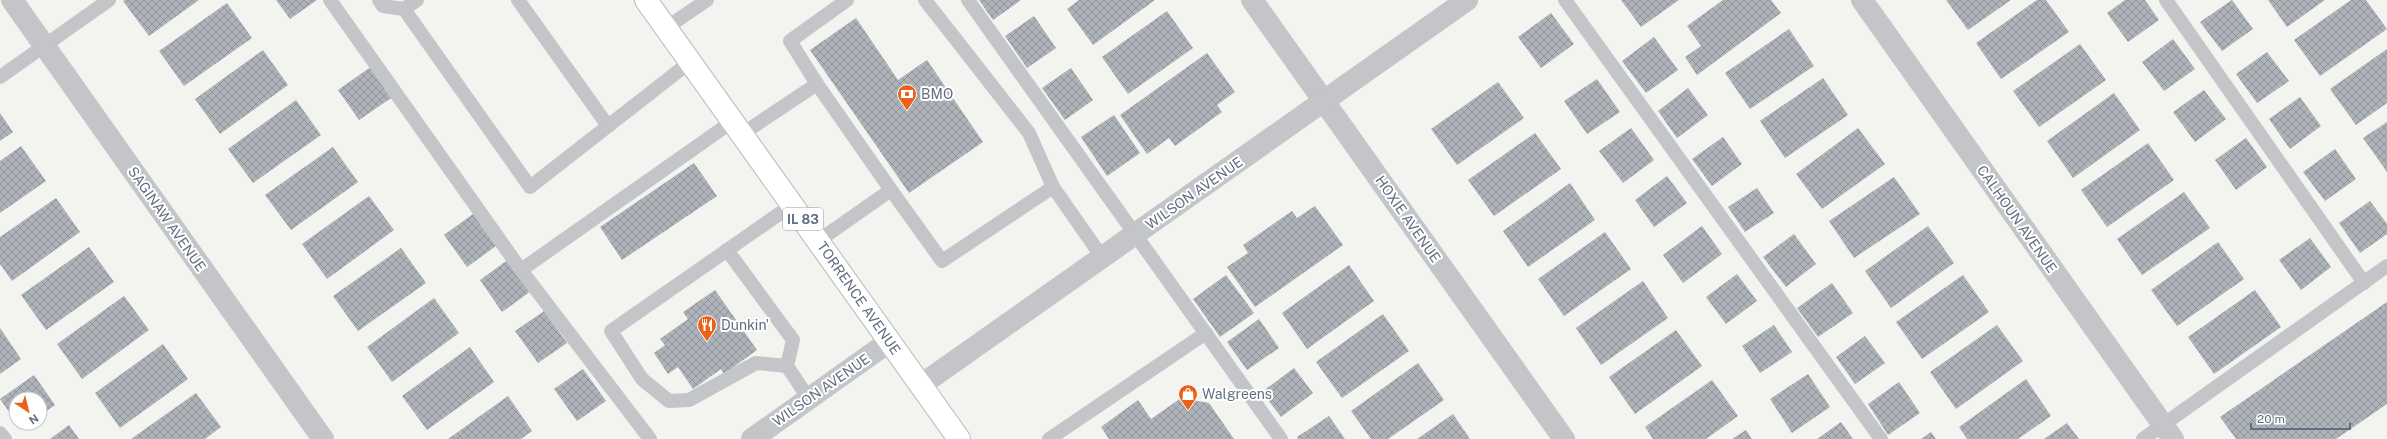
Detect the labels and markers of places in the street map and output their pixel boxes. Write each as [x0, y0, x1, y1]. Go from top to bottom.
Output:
bank icon: BMO [896, 83, 918, 111]
place label: BMO [921, 86, 953, 102]
restaurant icon: Dunkin' [696, 314, 718, 342]
place label: Dunkin' [721, 317, 769, 333]
shop icon: Walgreens [1177, 383, 1199, 411]
place label: Walgreens [1202, 386, 1272, 402]

